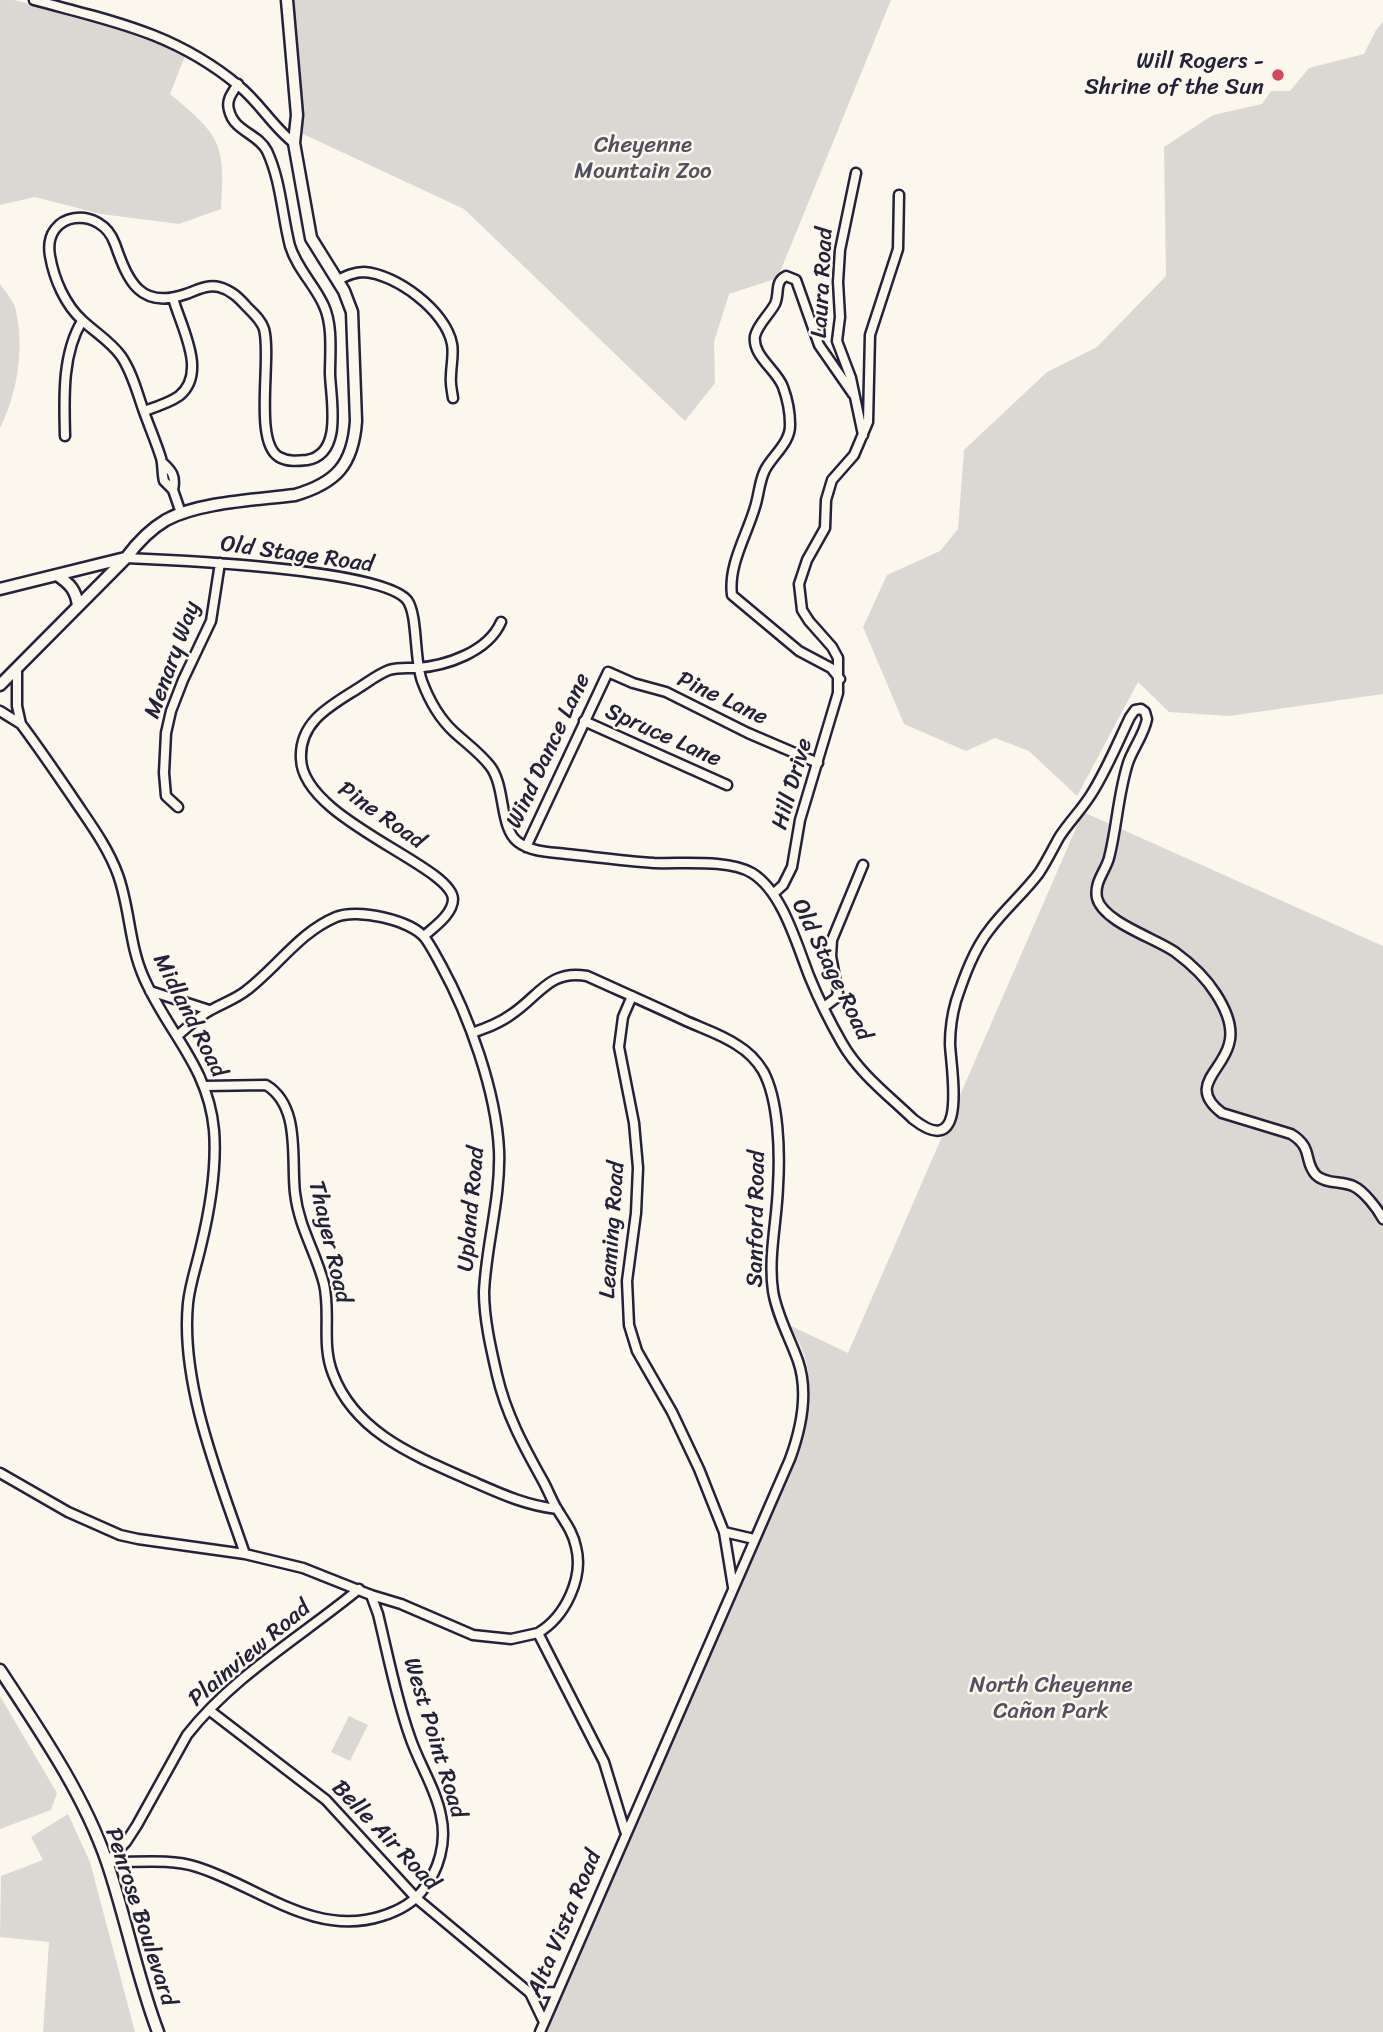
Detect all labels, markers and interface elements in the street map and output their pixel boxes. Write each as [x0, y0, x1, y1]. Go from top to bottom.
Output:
place label: Will Rogers - Shrine of the Sun [1085, 48, 1264, 102]
marker: Will Rogers - Shrine of the Sun [1270, 67, 1286, 83]
park label: Cheyenne Mountain Zoo [574, 132, 712, 186]
street label: Laura Road [806, 227, 840, 339]
street label: Old Stage Road [219, 531, 375, 579]
street label: Menary Way [139, 598, 207, 722]
street label: Pine Lane [672, 666, 772, 732]
street label: Wind Dance Lane [501, 669, 597, 833]
street label: Spruce Lane [601, 698, 725, 774]
street label: Hill Drive [767, 735, 819, 833]
street label: Pine Road [332, 776, 430, 856]
street label: Old Stage Road [785, 895, 877, 1045]
street label: Midland Road [146, 949, 232, 1083]
street label: Upland Road [453, 1145, 491, 1273]
street label: Sanford Road [742, 1150, 772, 1288]
street label: Leaming Road [594, 1161, 632, 1299]
street label: Thayer Road [302, 1178, 356, 1306]
street label: Plainview Road [183, 1595, 317, 1713]
street label: West Point Road [397, 1655, 471, 1821]
park label: North Cheyenne Cañon Park [969, 1672, 1133, 1726]
street label: Belle Air Road [325, 1775, 445, 1897]
street label: Penrose Boulevard [98, 1824, 182, 2010]
street label: Alta Vista Road [522, 1846, 608, 2002]

